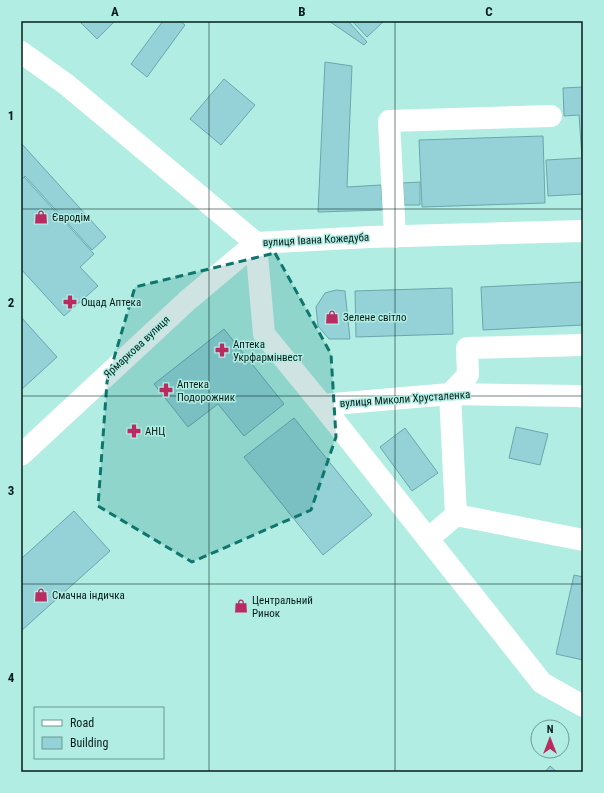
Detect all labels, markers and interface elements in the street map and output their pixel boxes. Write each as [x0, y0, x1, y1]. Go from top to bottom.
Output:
text: A [111, 4, 119, 19]
text: B [298, 4, 306, 19]
text: C [485, 4, 493, 19]
text: 1 [8, 108, 14, 123]
shop icon: Євродім [33, 209, 49, 225]
place label: Євродім [52, 211, 90, 224]
street label: вулиця Івана Кожедуба [262, 231, 370, 249]
pharmacy icon: Ощад Аптека [62, 294, 78, 310]
text: 2 [8, 295, 15, 310]
place label: Ощад Аптека [81, 296, 141, 309]
shop icon: Зелене світло [324, 309, 340, 325]
place label: Зелене світло [343, 311, 407, 324]
street label: Ярмаркова вулиця [101, 313, 173, 381]
place label: Аптека Укрфармінвест [233, 338, 303, 364]
pharmacy icon: Аптека Укрфармінвест [214, 342, 230, 358]
place label: Аптека Подорожник [177, 378, 236, 404]
pharmacy icon: Аптека Подорожник [158, 382, 174, 398]
street label: вулиця Миколи Хрусталенка [339, 388, 471, 410]
pharmacy icon: АНЦ [126, 423, 142, 439]
place label: АНЦ [145, 425, 165, 438]
text: 3 [8, 483, 14, 498]
shop icon: Смачна індичка [33, 587, 49, 603]
place label: Смачна індичка [52, 589, 125, 602]
place label: Центральний Ринок [252, 594, 313, 620]
shop icon: Центральний Ринок [233, 598, 249, 614]
text: 4 [8, 670, 15, 685]
legend [34, 707, 164, 759]
text: Road [70, 716, 94, 730]
north arrow [530, 719, 570, 759]
text: N [547, 723, 554, 736]
text: Building [70, 736, 108, 750]

